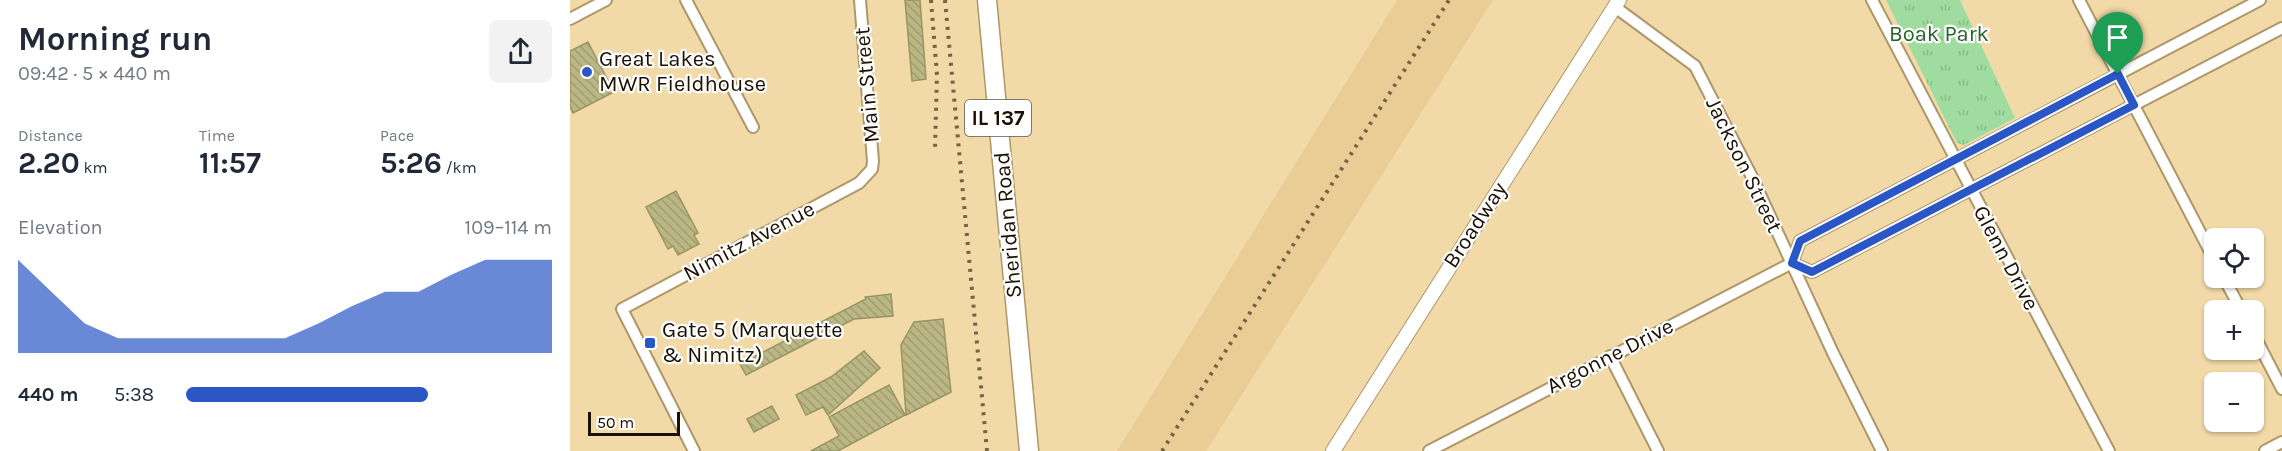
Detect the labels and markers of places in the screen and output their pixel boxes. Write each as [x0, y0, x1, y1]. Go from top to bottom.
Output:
pin [2092, 12, 2143, 74]
place label: Great Lakes MWR Fieldhouse [599, 46, 766, 97]
marker: Great Lakes MWR Fieldhouse [580, 65, 594, 79]
place label: Gate 5 (Marquette & Nimitz) [662, 317, 843, 368]
marker: Gate 5 (Marquette & Nimitz) [643, 336, 657, 350]

